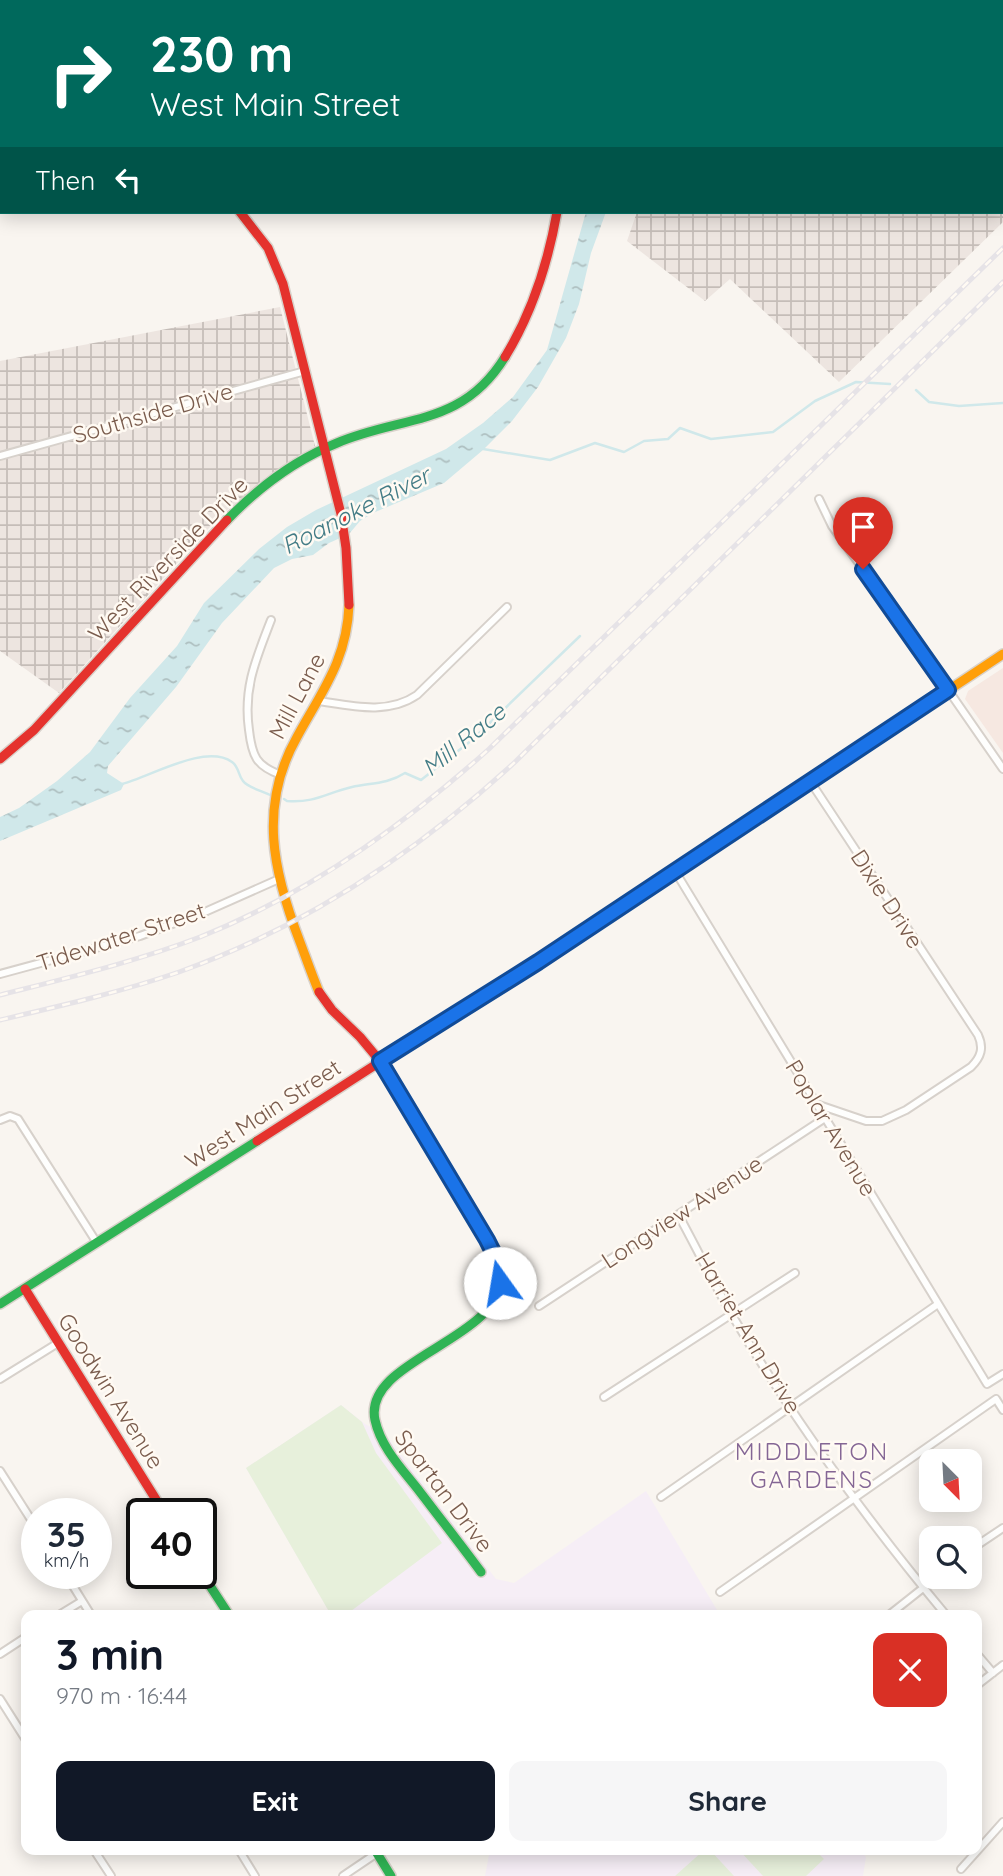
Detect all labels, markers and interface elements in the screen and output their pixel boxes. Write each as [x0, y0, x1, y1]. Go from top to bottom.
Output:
text: 230 m [150, 23, 293, 84]
icon: right [35, 28, 126, 119]
text: West Main Street [150, 84, 401, 124]
icon: left [109, 161, 147, 199]
text: Then [35, 164, 95, 197]
street label: Southside Drive [70, 376, 236, 449]
water label: Roanoke River [276, 459, 437, 560]
street label: West Riverside Drive [81, 470, 254, 647]
pin [833, 497, 893, 569]
icon: arrive [844, 508, 882, 546]
street label: Mill Lane [262, 648, 331, 744]
water label: Mill Race [415, 695, 513, 782]
street label: Dixie Drive [845, 844, 930, 954]
street label: Tidewater Street [33, 896, 209, 977]
street label: West Main Street [179, 1052, 346, 1175]
street label: Poplar Avenue [779, 1054, 884, 1201]
street label: Longview Avenue [596, 1149, 768, 1274]
position arrow [463, 1246, 537, 1320]
street label: Harriet Ann Drive [689, 1247, 808, 1419]
street label: Goodwin Avenue [52, 1308, 171, 1474]
street label: Spartan Drive [389, 1424, 500, 1558]
district label: MIDDLETON GARDENS [735, 1436, 889, 1494]
north arrow [919, 1449, 982, 1512]
map controls [919, 1449, 982, 1589]
speed limit sign: 40 [126, 1498, 217, 1589]
text: 35 [47, 1512, 86, 1556]
button: search [919, 1526, 982, 1589]
text: km/h [44, 1549, 89, 1572]
text: 3 min [56, 1628, 164, 1681]
button: close [873, 1633, 947, 1707]
text: 970 m · 16:44 [56, 1681, 187, 1710]
button: Exit [56, 1761, 495, 1841]
button: Share [509, 1761, 947, 1841]

